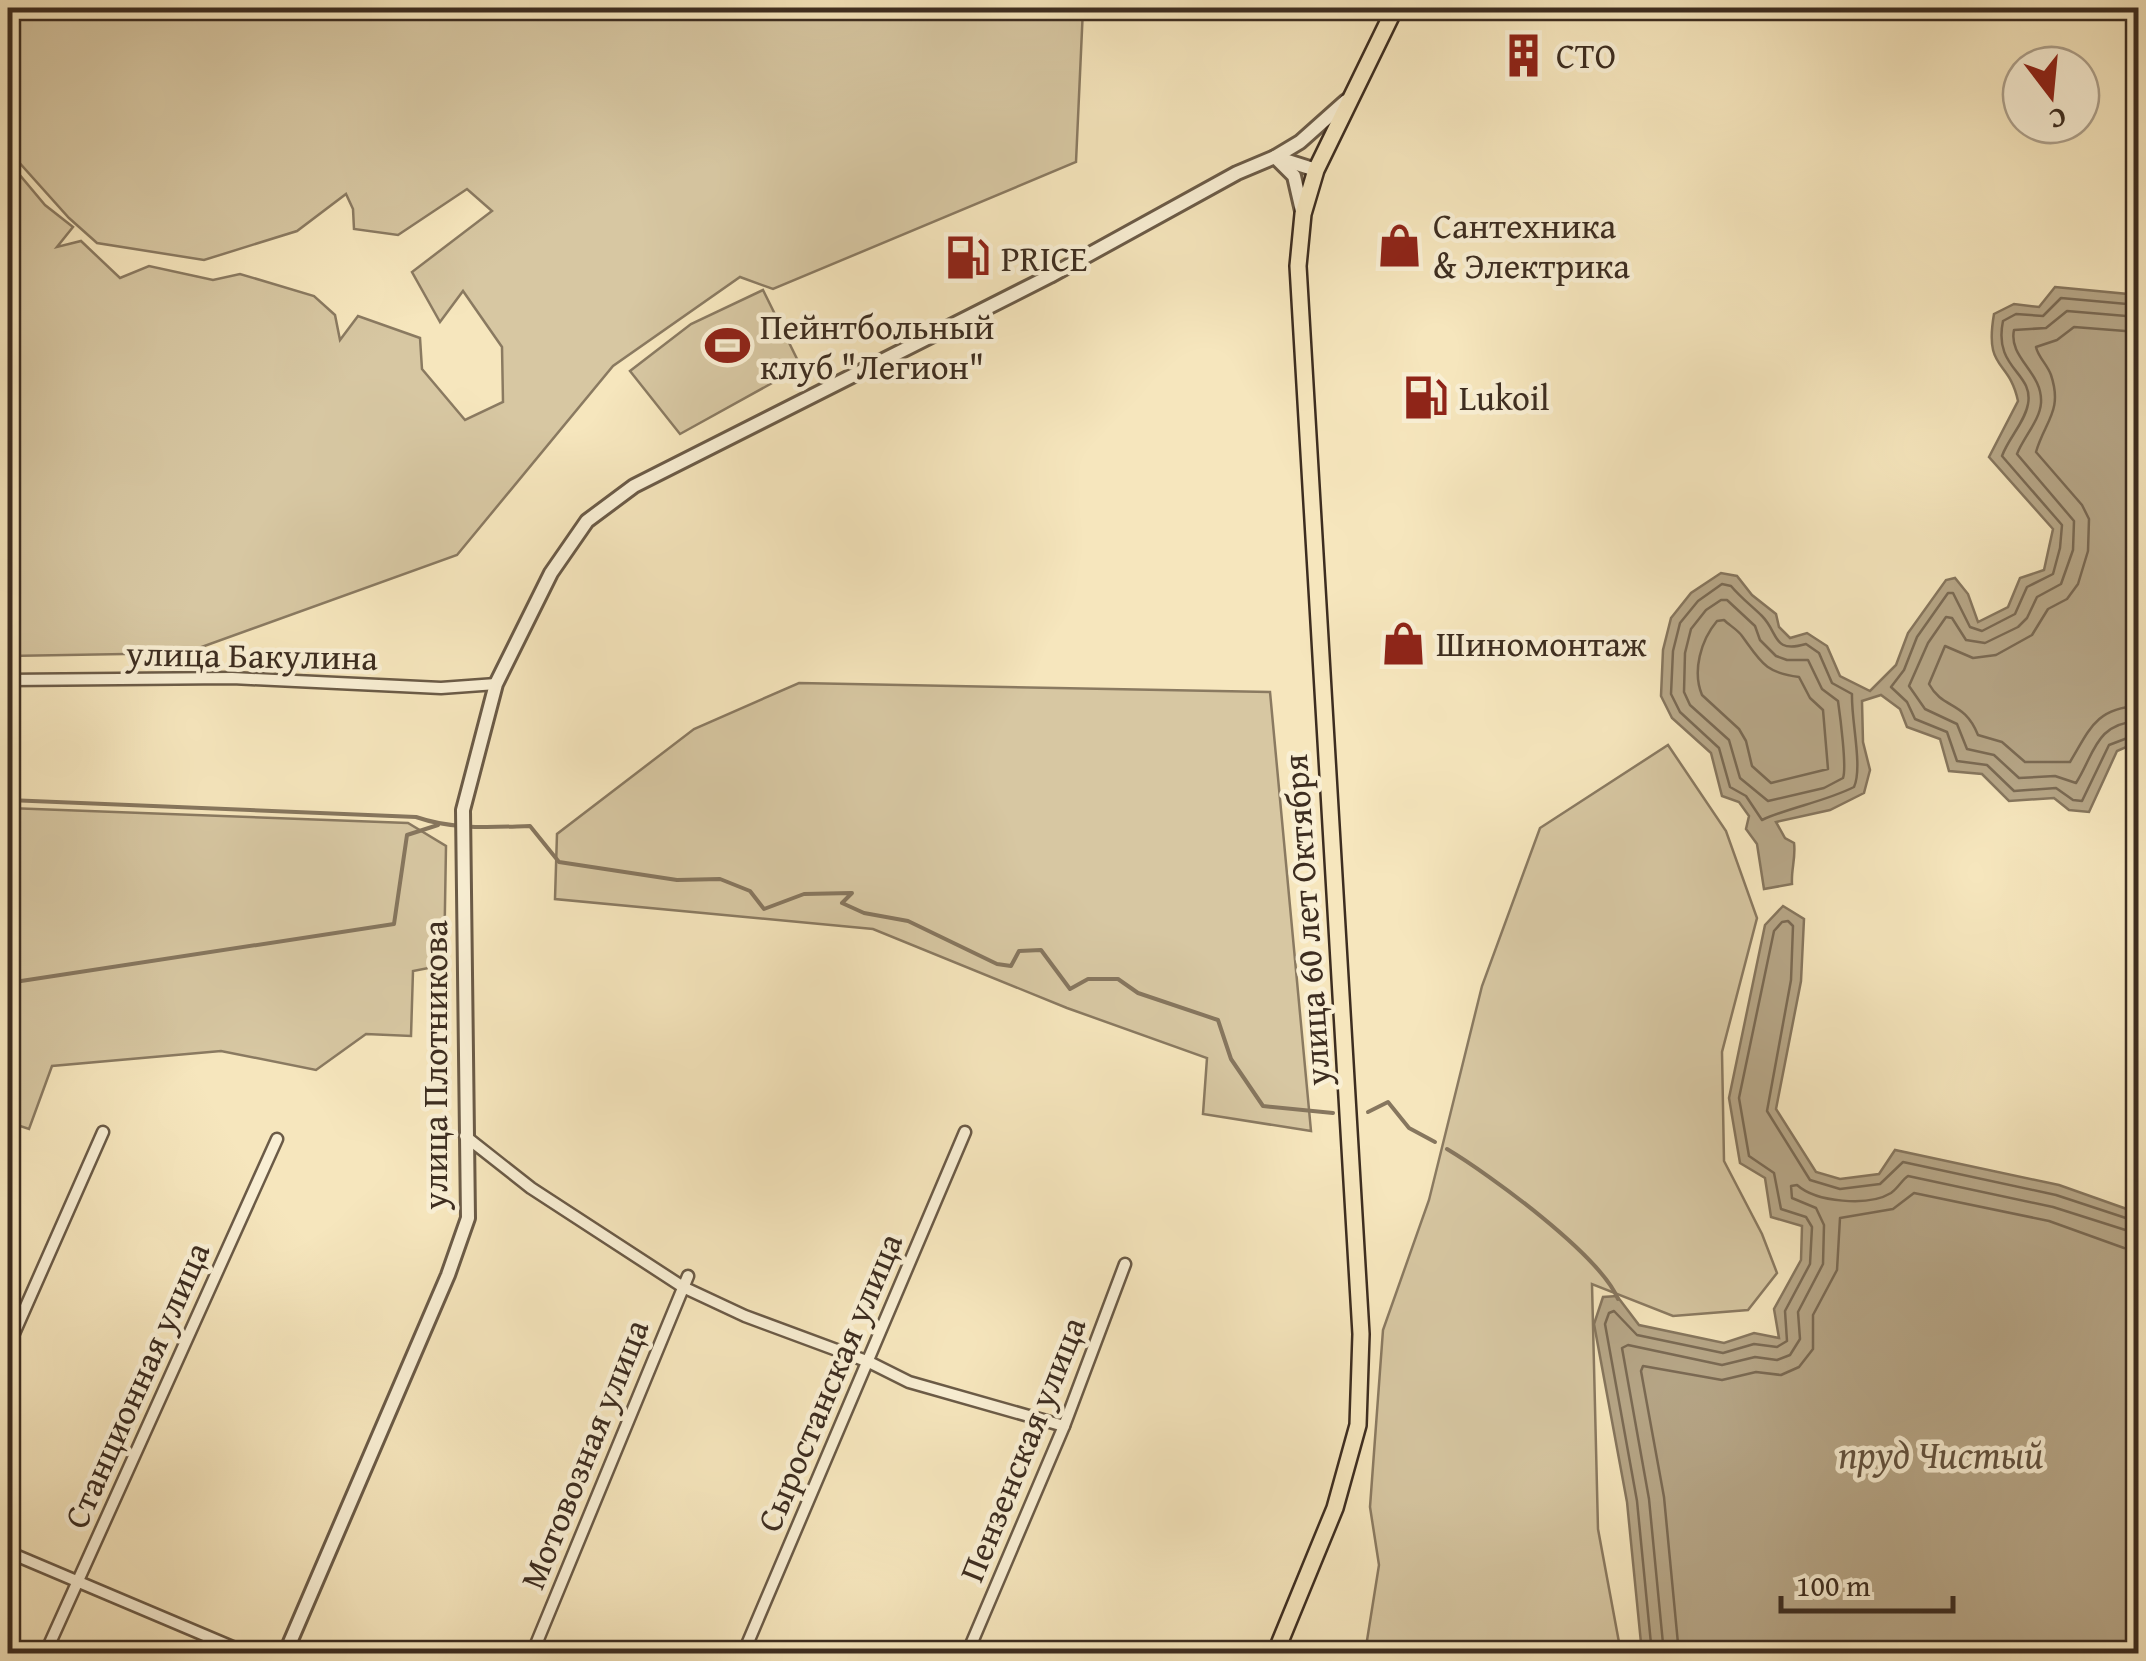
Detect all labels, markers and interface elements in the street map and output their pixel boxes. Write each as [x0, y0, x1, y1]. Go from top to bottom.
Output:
place label: СТО [1556, 30, 1616, 81]
building icon: СТО [1499, 31, 1547, 79]
north arrow [2001, 45, 2101, 145]
text: С [2045, 98, 2071, 141]
place label: Сантехника & Электрика [1433, 200, 1630, 291]
shop icon: Сантехника & Электрика [1376, 221, 1424, 269]
place label: PRICE [1001, 233, 1087, 284]
fuel station icon: PRICE [944, 234, 992, 282]
place label: Пейнтбольный клуб "Легион" [760, 301, 994, 392]
sports icon: Пейнтбольный клуб "Легион" [703, 322, 751, 370]
place label: Lukoil [1459, 372, 1550, 423]
fuel station icon: Lukoil [1402, 373, 1450, 421]
place label: Шиномонтаж [1436, 618, 1647, 669]
shop icon: Шиномонтаж [1379, 619, 1427, 667]
street label: улица Бакулина [125, 627, 379, 683]
street label: улица 60 лет Октября [1269, 752, 1343, 1089]
street label: улица Плотникова [409, 920, 460, 1211]
street label: Сыростанская улица [743, 1224, 915, 1539]
street label: Станционная улица [50, 1233, 222, 1536]
street label: Пензенская улица [946, 1309, 1099, 1589]
street label: Мотовозная улица [507, 1311, 662, 1597]
water label: пруд Чистый [1838, 1426, 2044, 1482]
scale bar [1781, 1551, 1954, 1613]
text: 100 m [1796, 1563, 1871, 1607]

